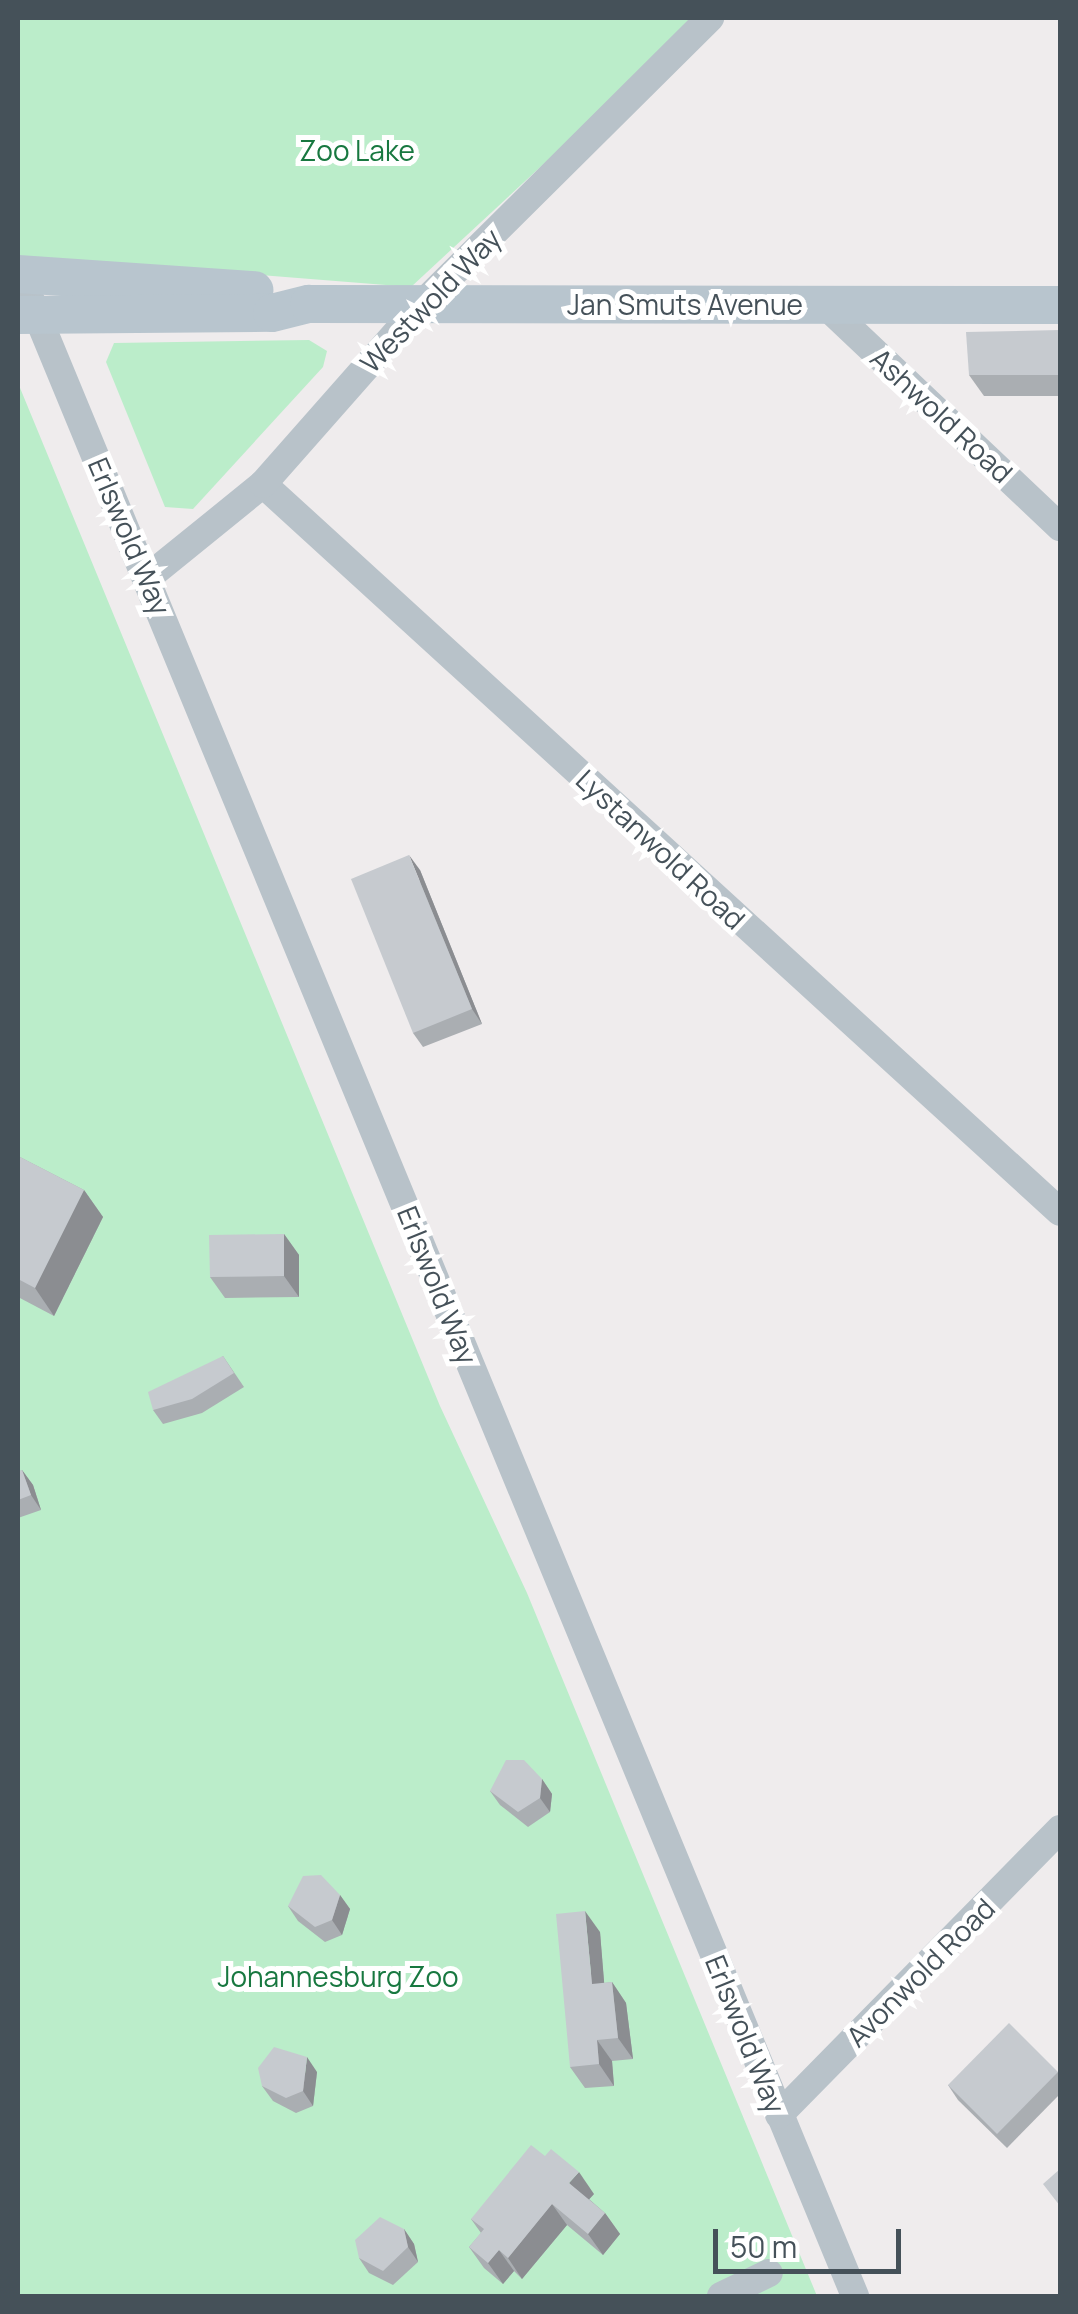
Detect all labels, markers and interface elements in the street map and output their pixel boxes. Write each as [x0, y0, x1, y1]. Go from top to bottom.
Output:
park label: Zoo Lake [299, 133, 415, 167]
street label: Westwold Way [353, 221, 507, 379]
street label: Jan Smuts Avenue [567, 287, 803, 321]
street label: Ashwold Road [864, 341, 1020, 489]
street label: Erlswold Way [82, 452, 178, 620]
street label: Lystanwold Road [570, 762, 752, 936]
street label: Erlswold Way [391, 1201, 485, 1369]
street label: Avonwold Road [839, 1891, 1001, 2053]
street label: Erlswold Way [699, 1950, 793, 2118]
park label: Johannesburg Zoo [217, 1959, 459, 1993]
scale bar [718, 2209, 906, 2271]
text: 50 m [730, 2226, 797, 2267]

